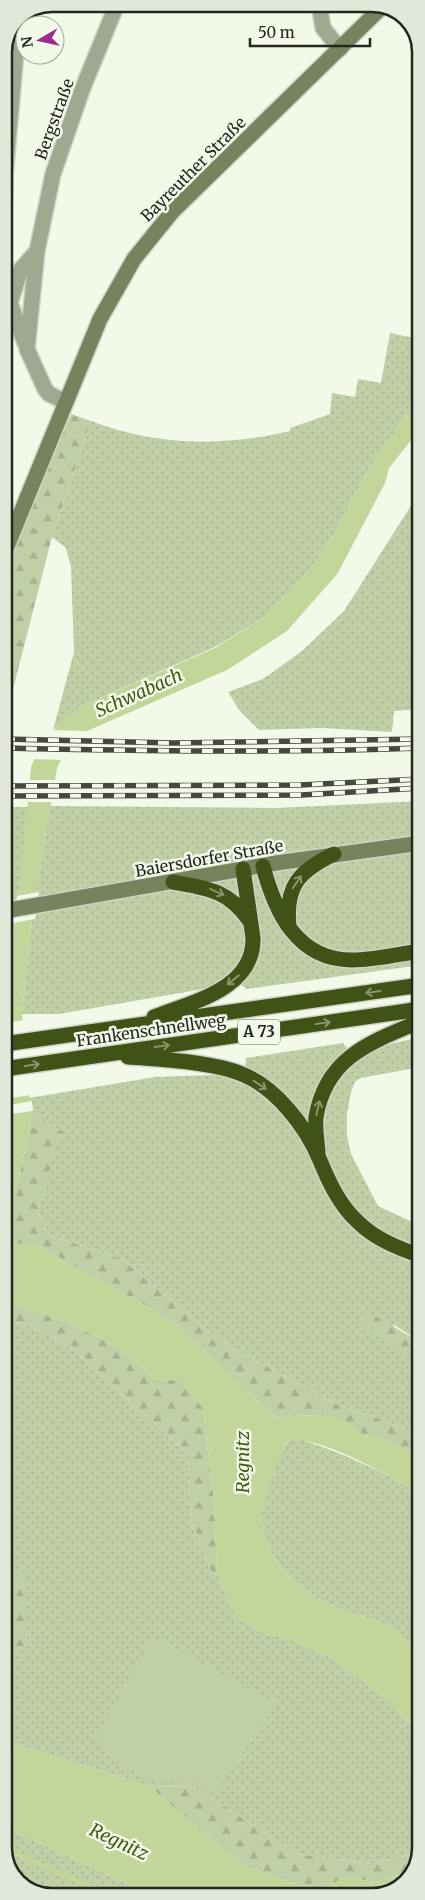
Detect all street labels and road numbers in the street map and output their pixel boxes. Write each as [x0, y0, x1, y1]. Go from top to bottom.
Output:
street label: Bergstraße [30, 76, 78, 162]
street label: Bayreuther Straße [136, 112, 250, 226]
street label: Baiersdorfer Straße [133, 835, 285, 881]
street label: Frankenschnellweg [75, 1010, 227, 1050]
road number: A 73 [238, 1020, 280, 1044]

